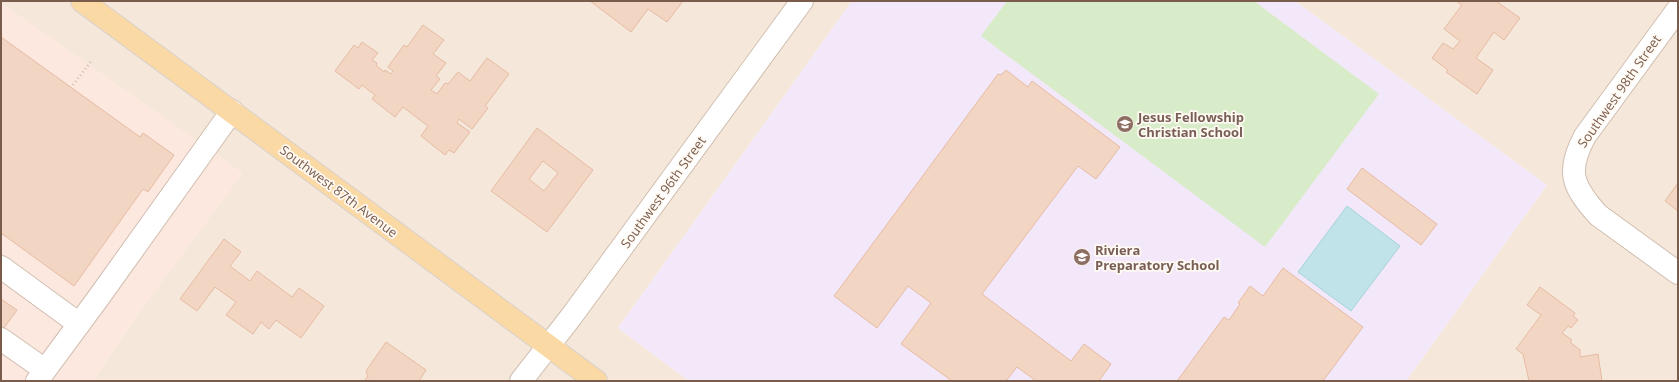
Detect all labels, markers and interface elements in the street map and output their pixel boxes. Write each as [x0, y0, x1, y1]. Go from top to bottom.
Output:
street label: Southwest 98th Street [1573, 31, 1665, 151]
place label: Jesus Fellowship Christian School [1137, 108, 1244, 141]
school or university icon: Jesus Fellowship Christian School [1115, 114, 1135, 134]
street label: Southwest 96th Street [616, 132, 710, 252]
street label: Southwest 87th Avenue [276, 141, 402, 241]
place label: Riviera Preparatory School [1095, 241, 1219, 274]
school or university icon: Riviera Preparatory School [1072, 247, 1092, 267]

